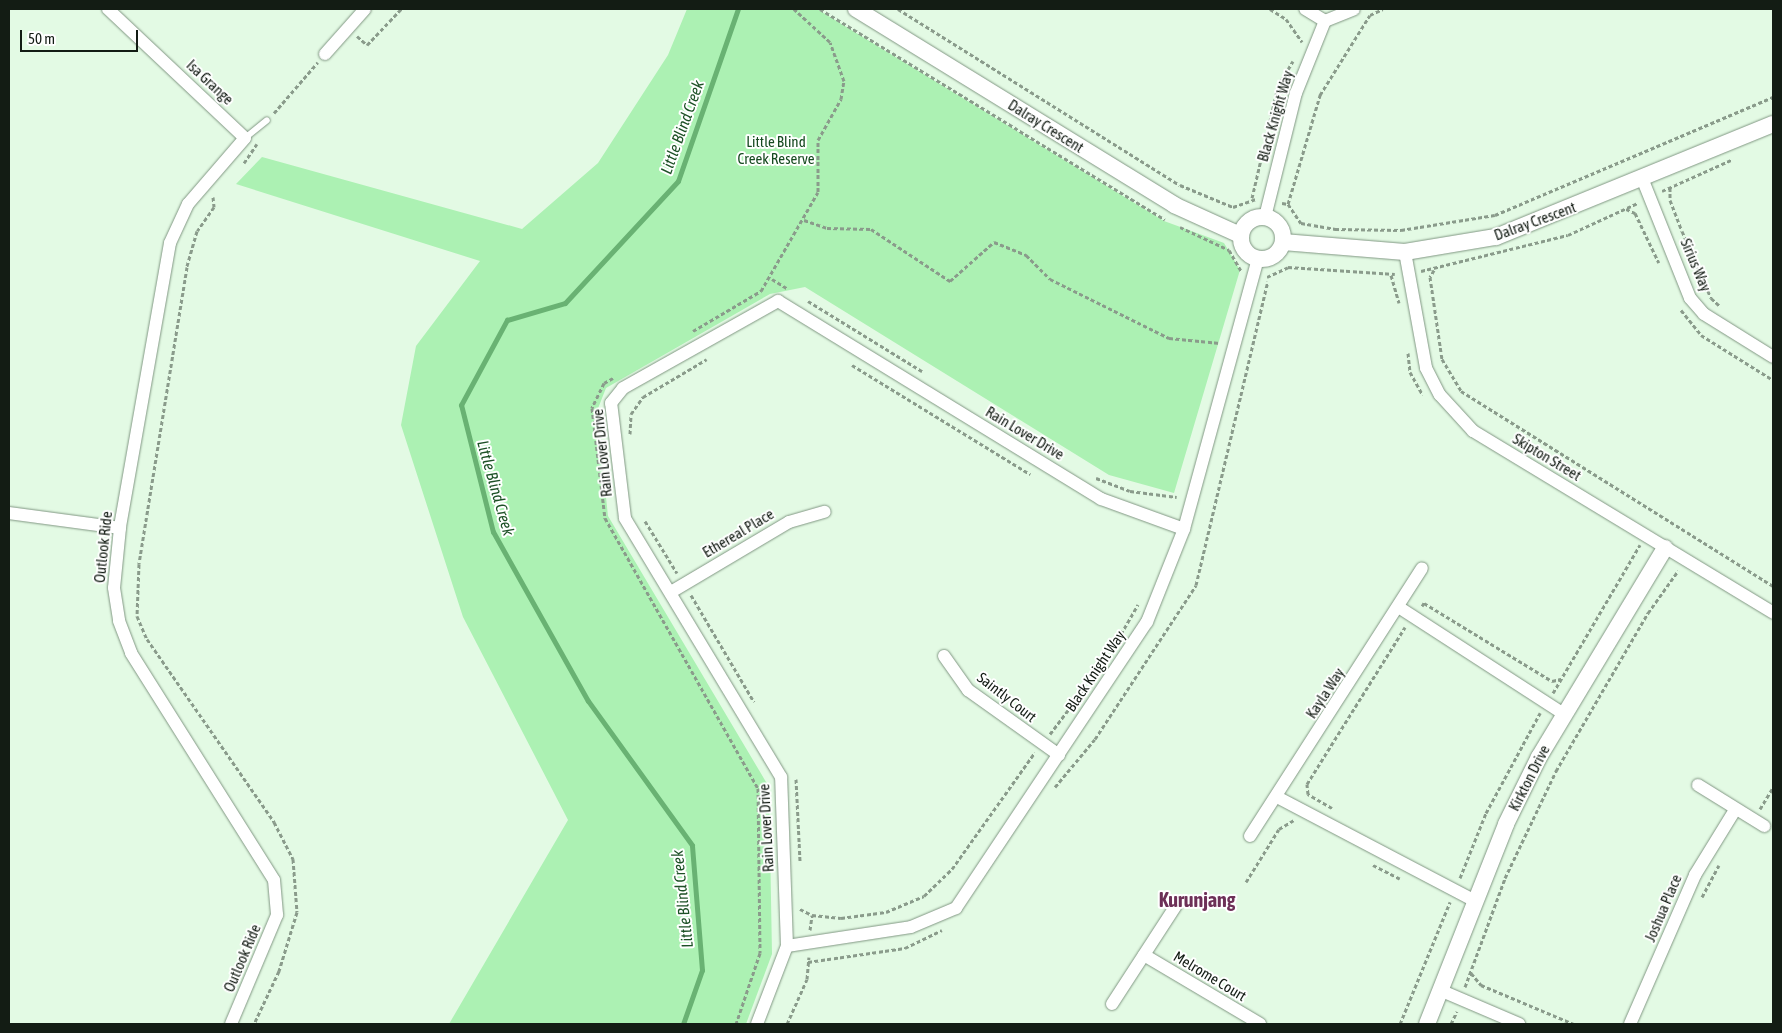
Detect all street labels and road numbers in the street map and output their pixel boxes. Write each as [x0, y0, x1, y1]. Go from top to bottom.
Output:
street label: Isa Grange [183, 56, 237, 108]
street label: Black Knight Way [1253, 68, 1297, 164]
street label: Dalray Crescent [1005, 96, 1087, 156]
street label: Dalray Crescent [1492, 198, 1578, 244]
street label: Sirius Way [1677, 236, 1715, 294]
street label: Rain Lover Drive [982, 403, 1068, 463]
street label: Rain Lover Drive [588, 408, 616, 498]
street label: Skipton Street [1510, 430, 1584, 484]
street label: Ethereal Place [699, 505, 777, 561]
street label: Outlook Ride [90, 510, 116, 584]
street label: Black Knight Way [1061, 627, 1129, 715]
street label: Kayla Way [1302, 664, 1348, 722]
street label: Saintly Court [974, 668, 1040, 726]
street label: Kirkton Drive [1505, 742, 1553, 814]
street label: Rain Lover Drive [755, 783, 777, 873]
street label: Joshua Place [1641, 872, 1685, 944]
street label: Outlook Ride [220, 921, 264, 995]
street label: Melrome Court [1170, 947, 1250, 1005]

